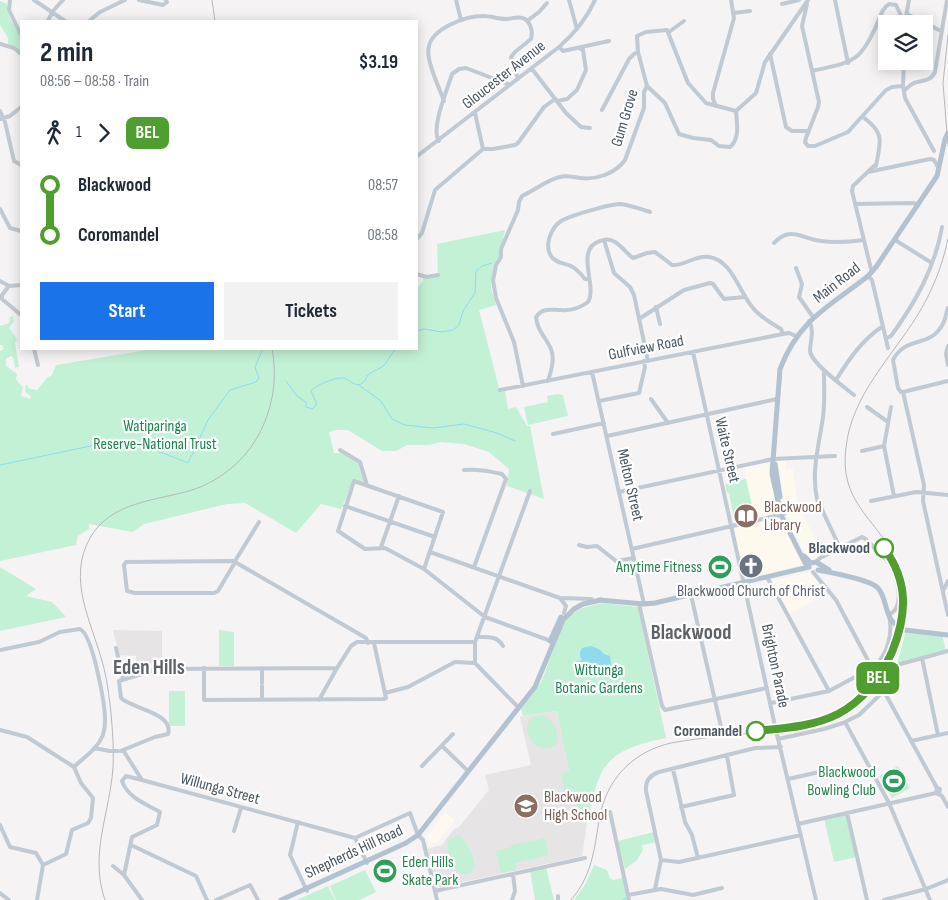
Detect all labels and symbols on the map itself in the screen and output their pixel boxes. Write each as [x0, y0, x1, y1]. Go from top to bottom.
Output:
street label: Gloucester Avenue [459, 37, 549, 113]
street label: Gum Grove [607, 87, 643, 149]
street label: Main Road [810, 259, 864, 307]
street label: Gulfview Road [607, 331, 685, 365]
street label: Waite Street [710, 415, 744, 485]
park label: Watiparinga Reserve-National Trust [93, 417, 217, 454]
street label: Melton Street [612, 447, 648, 523]
place label: Blackwood Library [764, 498, 822, 535]
library icon: Blackwood Library [733, 503, 759, 529]
marker: Blackwood [874, 538, 894, 558]
place label: Blackwood [809, 539, 870, 558]
church icon: Blackwood Church of Christ [738, 553, 764, 579]
sports icon: Anytime Fitness [707, 554, 733, 580]
place label: Anytime Fitness [615, 558, 702, 577]
place label: Blackwood Church of Christ [677, 582, 825, 601]
district label: Blackwood [651, 620, 731, 645]
street label: Brighton Parade [757, 622, 793, 710]
district label: Eden Hills [113, 655, 185, 680]
park label: Wittunga Botanic Gardens [555, 661, 643, 698]
line badge: BEL [849, 662, 907, 694]
marker: Coromandel [746, 721, 766, 741]
place label: Coromandel [674, 722, 742, 741]
place label: Blackwood Bowling Club [807, 763, 876, 800]
sports icon: Blackwood Bowling Club [881, 768, 907, 794]
street label: Willunga Street [178, 769, 262, 809]
place label: Blackwood High School [544, 788, 607, 825]
school or university icon: Blackwood High School [513, 793, 539, 819]
street label: Shepherds Hill Road [302, 821, 406, 883]
place label: Eden Hills Skate Park [402, 853, 458, 890]
sports icon: Eden Hills Skate Park [372, 858, 398, 884]

